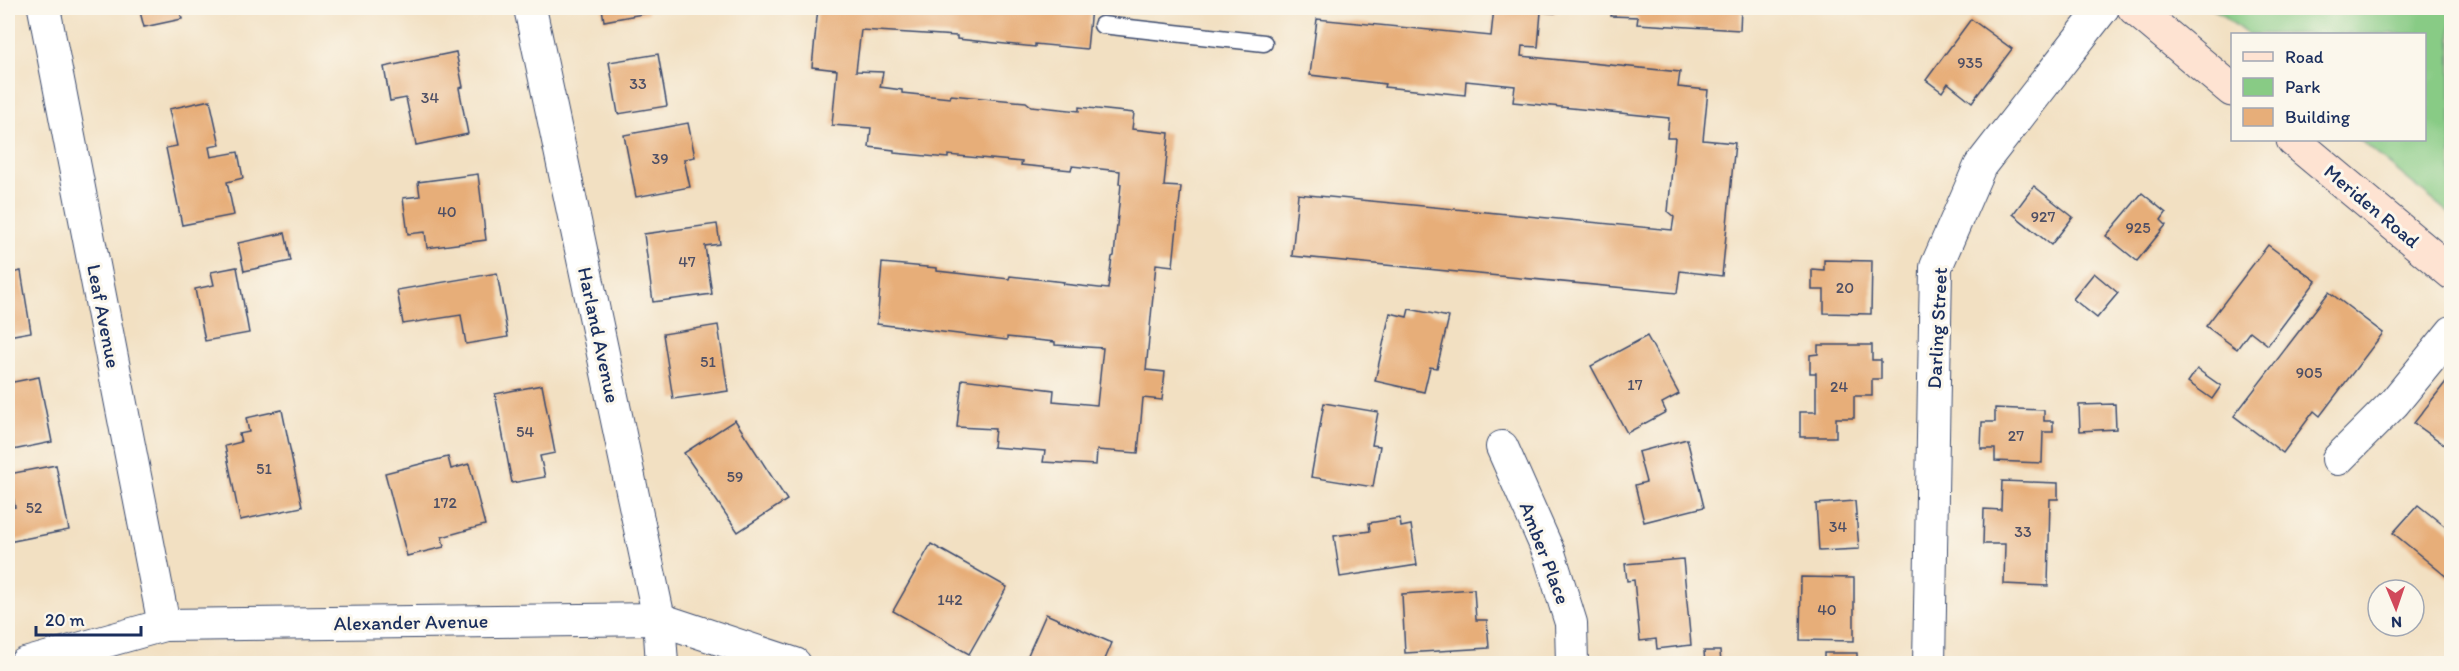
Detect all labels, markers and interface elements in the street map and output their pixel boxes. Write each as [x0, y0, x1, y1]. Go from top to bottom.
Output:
legend [2231, 33, 2426, 141]
text: Road [2285, 46, 2324, 68]
house number: 935 [1957, 53, 1983, 72]
house number: 33 [629, 74, 647, 93]
text: Park [2285, 76, 2320, 98]
house number: 34 [421, 88, 440, 107]
text: Building [2285, 106, 2351, 128]
house number: 39 [651, 149, 669, 168]
street label: Meriden Road [2319, 159, 2425, 253]
house number: 40 [437, 202, 457, 221]
house number: 927 [2031, 207, 2055, 226]
house number: 925 [2125, 218, 2151, 237]
house number: 47 [678, 252, 696, 271]
street label: Leaf Avenue [82, 262, 126, 370]
street label: Harland Avenue [573, 265, 625, 405]
street label: Darling Street [1922, 267, 1952, 389]
house number: 20 [1836, 278, 1854, 297]
house number: 51 [700, 352, 716, 371]
house number: 905 [2296, 363, 2322, 382]
house number: 17 [1627, 375, 1643, 394]
house number: 24 [1830, 377, 1848, 396]
house number: 54 [516, 422, 534, 441]
house number: 27 [2008, 426, 2024, 445]
house number: 51 [256, 459, 272, 478]
house number: 59 [727, 467, 743, 486]
house number: 172 [433, 493, 457, 512]
house number: 52 [26, 498, 43, 517]
street label: Amber Place [1515, 498, 1575, 608]
house number: 34 [1829, 517, 1848, 536]
house number: 33 [2014, 522, 2032, 541]
north arrow [2366, 578, 2426, 638]
house number: 142 [937, 590, 963, 609]
scale bar [36, 599, 141, 637]
house number: 40 [1817, 600, 1837, 619]
text: 20 m [45, 609, 85, 631]
street label: Alexander Avenue [333, 609, 489, 635]
text: N [2391, 613, 2402, 632]

